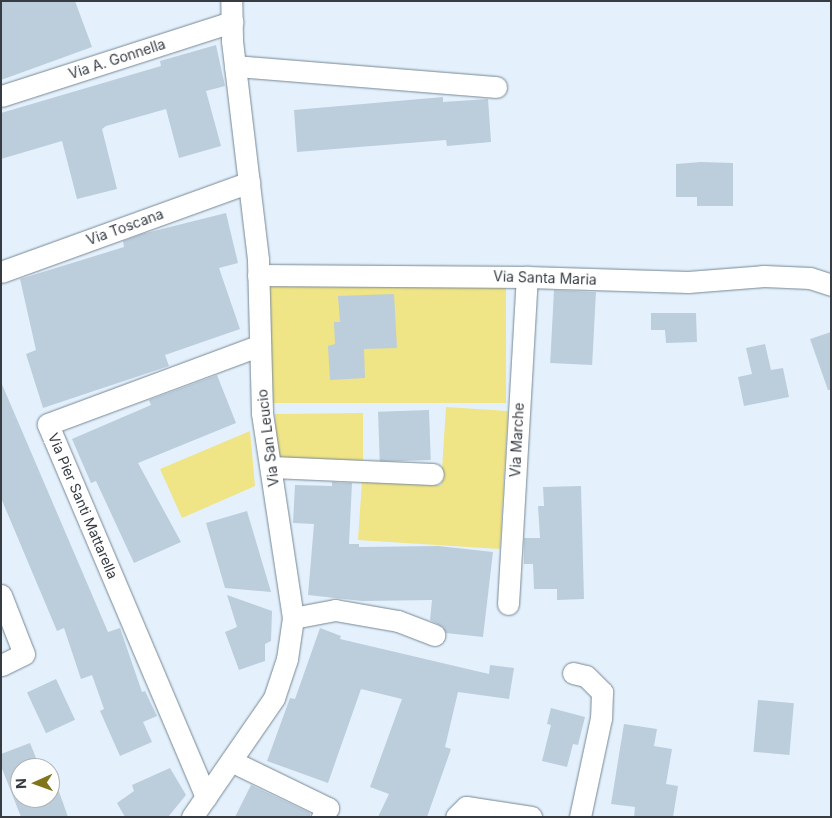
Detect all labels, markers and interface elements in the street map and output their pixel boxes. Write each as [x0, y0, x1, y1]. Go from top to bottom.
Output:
street label: Via A. Gonnella [67, 35, 167, 83]
street label: Via Toscana [84, 205, 166, 249]
street label: Via Santa Maria [493, 268, 597, 288]
street label: Via San Leucio [254, 388, 282, 488]
street label: Via Marche [507, 402, 527, 478]
street label: Via Pier Santi Mattarella [45, 431, 121, 581]
north arrow [10, 758, 60, 808]
text: N [12, 778, 29, 789]

